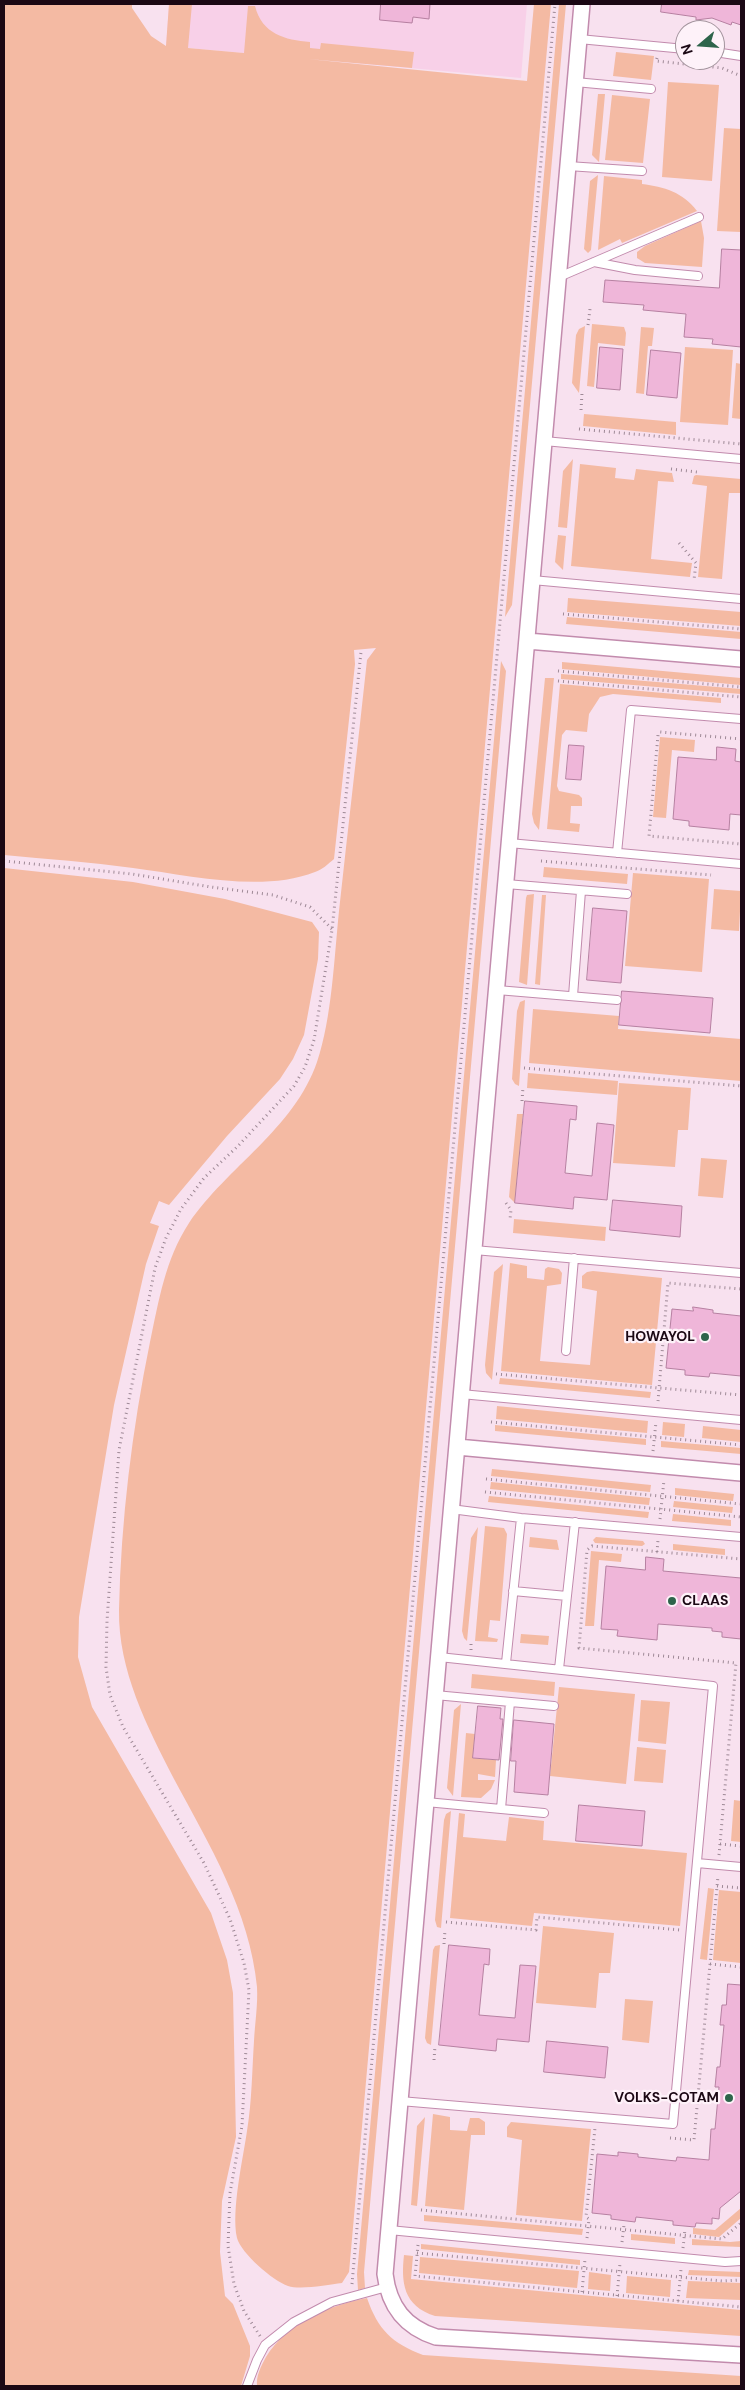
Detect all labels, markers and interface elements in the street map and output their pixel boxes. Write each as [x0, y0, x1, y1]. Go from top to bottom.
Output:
north arrow [675, 20, 725, 70]
text: N [677, 42, 697, 57]
place label: HOWAYOL [625, 1329, 695, 1345]
marker: HOWAYOL [699, 1331, 711, 1343]
place label: CLAAS [682, 1593, 728, 1609]
marker: CLAAS [666, 1595, 678, 1607]
place label: VOLKS-COTAM [614, 2090, 719, 2106]
marker: VOLKS-COTAM [723, 2092, 735, 2104]

